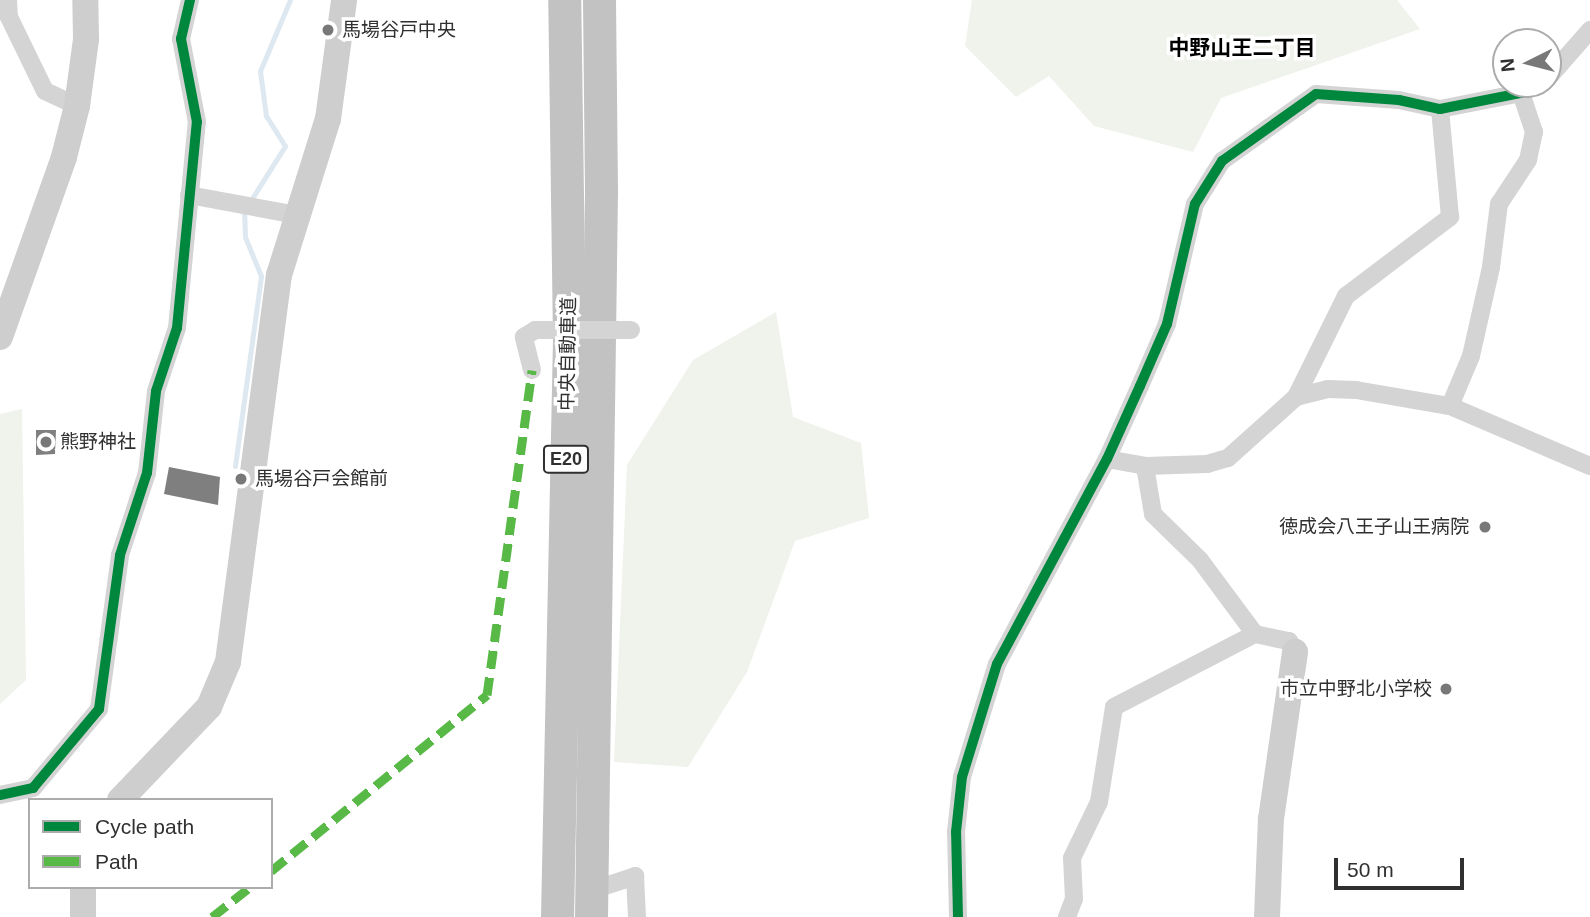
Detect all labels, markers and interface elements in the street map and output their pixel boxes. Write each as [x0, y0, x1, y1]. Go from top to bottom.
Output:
place label: 馬場谷戸中央 [342, 19, 456, 41]
marker: 馬場谷戸中央 [320, 22, 336, 38]
north arrow [1492, 28, 1562, 98]
district label: 中野山王二丁目 [1169, 35, 1315, 61]
text: N [1496, 57, 1519, 73]
street label: 中央自動車道 [556, 297, 580, 411]
place label: 熊野神社 [60, 431, 136, 453]
marker: 熊野神社 [38, 434, 54, 450]
road number: E20 [542, 444, 590, 474]
place label: 馬場谷戸会館前 [255, 468, 388, 490]
marker: 馬場谷戸会館前 [233, 471, 249, 487]
place label: 徳成会八王子山王病院 [1279, 516, 1469, 538]
marker: 徳成会八王子山王病院 [1475, 517, 1495, 537]
place label: 市立中野北小学校 [1280, 678, 1432, 700]
marker: 市立中野北小学校 [1438, 681, 1454, 697]
legend [28, 798, 273, 889]
text: Cycle path [95, 815, 194, 838]
scale bar [1338, 844, 1468, 888]
text: Path [95, 850, 138, 873]
text: 50 m [1347, 858, 1394, 881]

